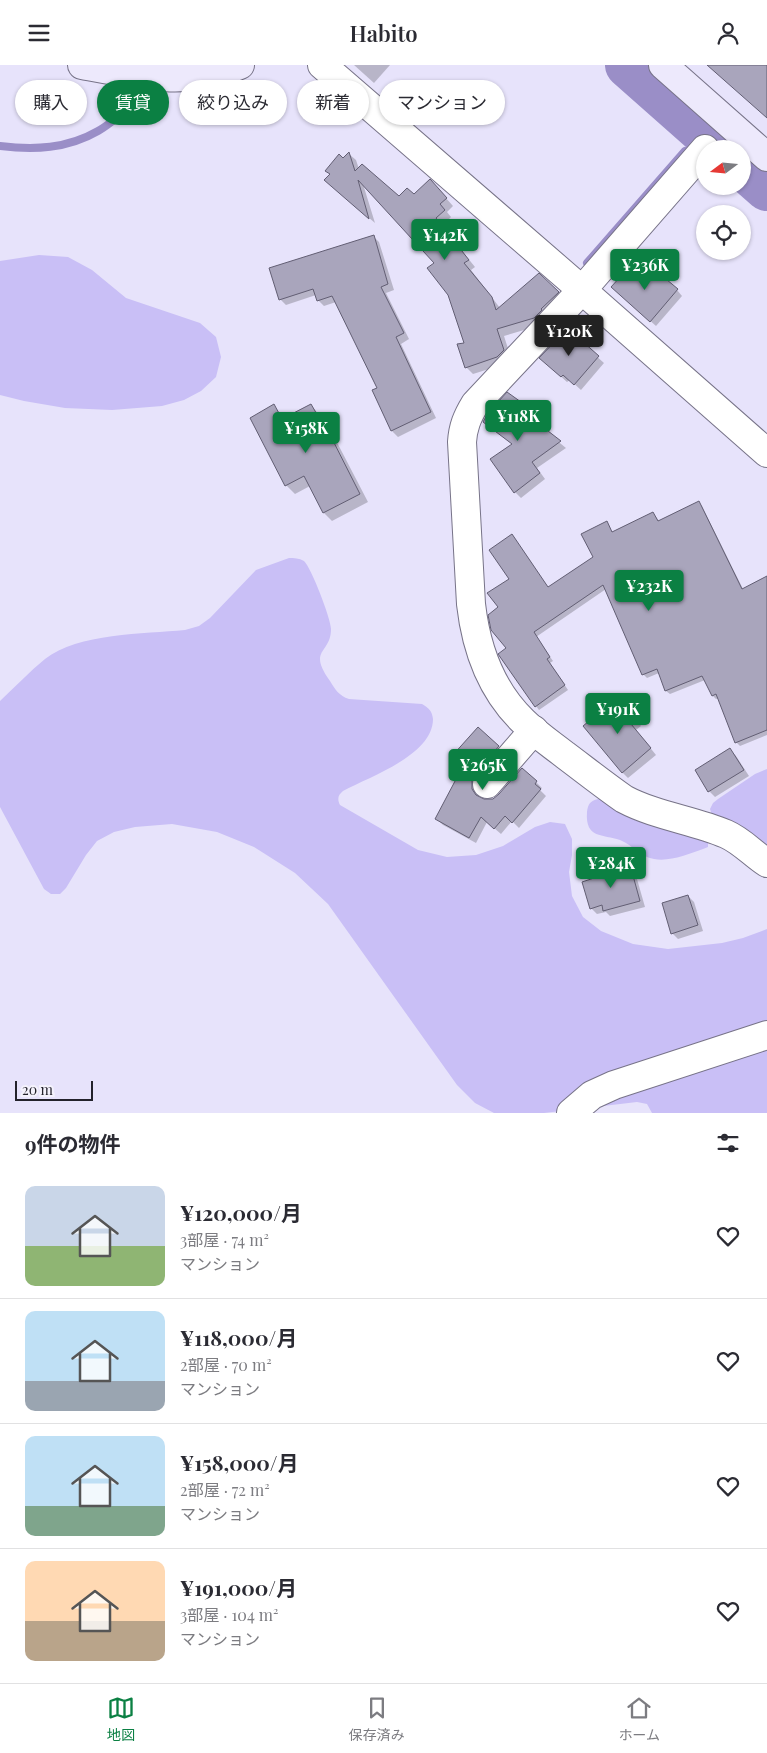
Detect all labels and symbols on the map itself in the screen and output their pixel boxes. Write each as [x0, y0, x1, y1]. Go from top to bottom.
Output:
north arrow [696, 140, 751, 195]
pin: ¥142K [410, 219, 480, 261]
pin: ¥236K [610, 249, 680, 291]
pin: ¥120K [534, 315, 604, 357]
pin: ¥118K [483, 399, 553, 442]
pin: ¥158K [271, 411, 341, 454]
pin: ¥232K [614, 569, 684, 612]
pin: ¥191K [583, 693, 653, 735]
pin: ¥265K [448, 749, 518, 791]
pin: ¥284K [576, 847, 646, 889]
scale bar [15, 1078, 92, 1101]

